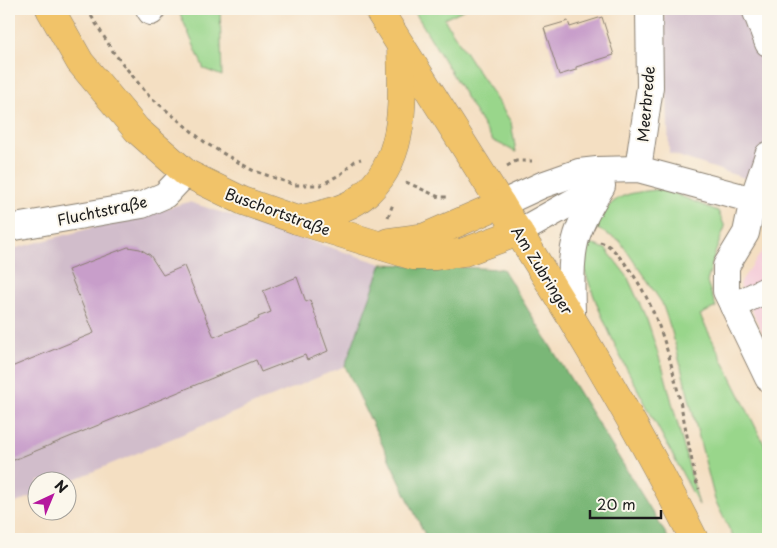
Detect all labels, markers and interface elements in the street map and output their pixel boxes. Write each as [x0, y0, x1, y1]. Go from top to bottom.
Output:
street label: Meerbrede [630, 65, 660, 143]
street label: Buschortstraße [222, 181, 334, 241]
street label: Fluchtstraße [55, 189, 149, 231]
street label: Am Zubringer [507, 221, 579, 319]
north arrow [28, 470, 78, 520]
text: N [50, 475, 73, 498]
scale bar [590, 488, 661, 520]
text: 20 m [597, 492, 636, 515]

